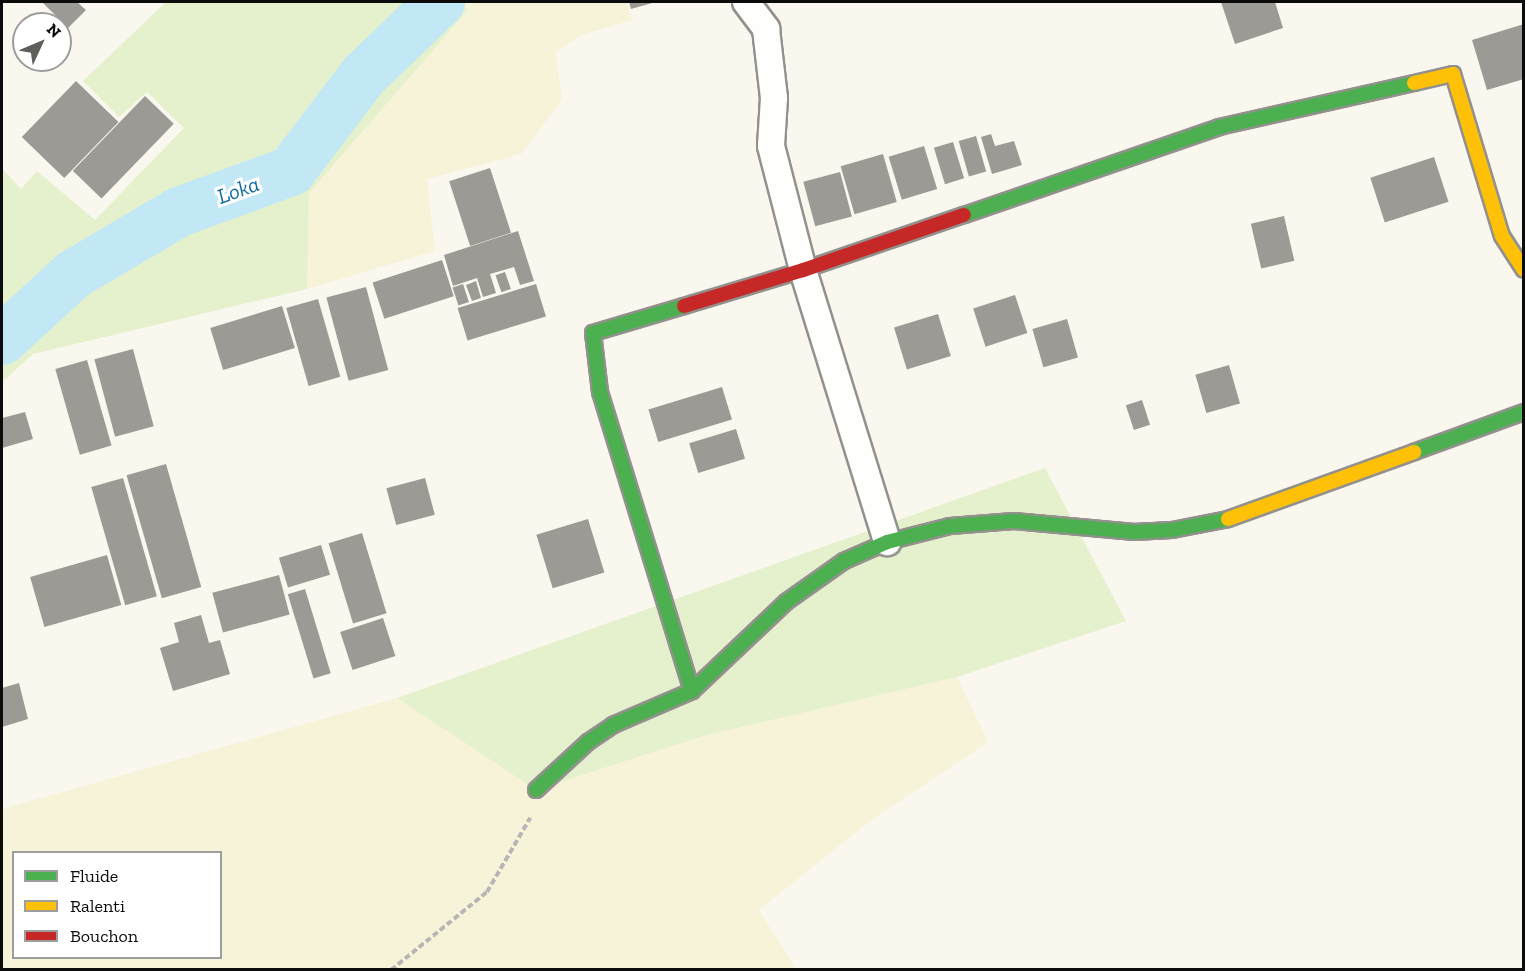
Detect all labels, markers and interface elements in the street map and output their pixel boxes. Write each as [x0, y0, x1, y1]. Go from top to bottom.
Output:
north arrow [12, 12, 72, 72]
text: N [43, 20, 65, 42]
water label: Loka [213, 170, 263, 210]
legend [12, 851, 222, 959]
text: Fluide [70, 865, 118, 887]
text: Ralenti [70, 895, 125, 917]
text: Bouchon [70, 925, 138, 947]

